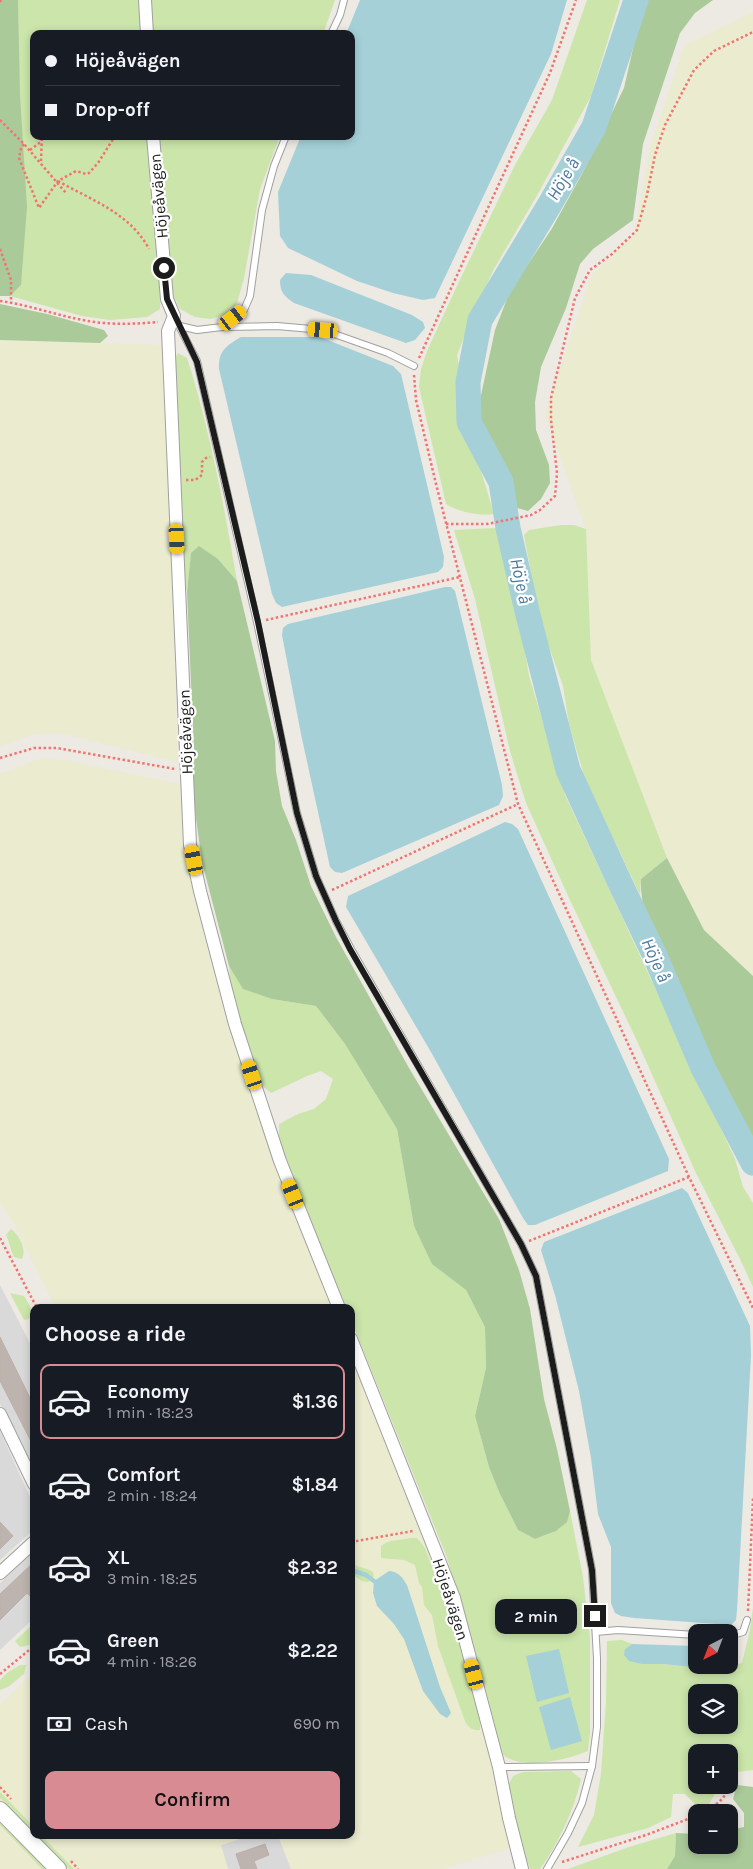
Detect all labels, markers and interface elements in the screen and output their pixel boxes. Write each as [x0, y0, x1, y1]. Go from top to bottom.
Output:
text: Höjeåvägen [75, 50, 181, 72]
text: Drop-off [75, 99, 150, 121]
street label: Höjeåvägen [145, 153, 172, 239]
water label: Höje å [542, 154, 584, 204]
route start [153, 257, 175, 279]
car [216, 303, 249, 333]
car [307, 321, 338, 339]
car [168, 524, 185, 554]
water label: Höje å [505, 556, 537, 606]
street label: Höjeåvägen [175, 689, 196, 775]
car [183, 844, 204, 876]
water label: Höje å [637, 935, 675, 985]
car [240, 1058, 263, 1092]
car [280, 1177, 305, 1211]
text: Choose a ride [45, 1321, 186, 1347]
icon: car [47, 1379, 92, 1424]
text: Economy [107, 1381, 189, 1403]
text: $1.36 [292, 1391, 338, 1413]
text: 1 min · 18:23 [107, 1403, 193, 1422]
icon: car [47, 1462, 92, 1507]
text: Comfort [107, 1464, 181, 1486]
text: $1.84 [291, 1474, 338, 1496]
text: 2 min · 18:24 [107, 1486, 197, 1505]
icon: car [47, 1545, 92, 1590]
text: XL [107, 1547, 129, 1569]
street label: Höjeåvägen [428, 1556, 473, 1643]
text: $2.32 [287, 1557, 338, 1579]
text: 3 min · 18:25 [107, 1569, 197, 1588]
callout: 2 min [495, 1598, 578, 1634]
route end [584, 1605, 606, 1627]
text: 2 min [514, 1607, 558, 1626]
north arrow [688, 1624, 738, 1674]
map controls [688, 1624, 738, 1854]
icon: car [47, 1628, 92, 1673]
text: Green [107, 1630, 159, 1652]
text: $2.22 [287, 1640, 338, 1662]
text: 4 min · 18:26 [107, 1652, 197, 1671]
car [462, 1658, 485, 1690]
button: layers [688, 1684, 738, 1734]
icon: cash [45, 1710, 73, 1738]
text: Cash [85, 1713, 129, 1735]
text: 690 m [293, 1714, 340, 1733]
button: + [688, 1744, 738, 1794]
button: Confirm [45, 1771, 340, 1829]
button: − [688, 1804, 738, 1854]

